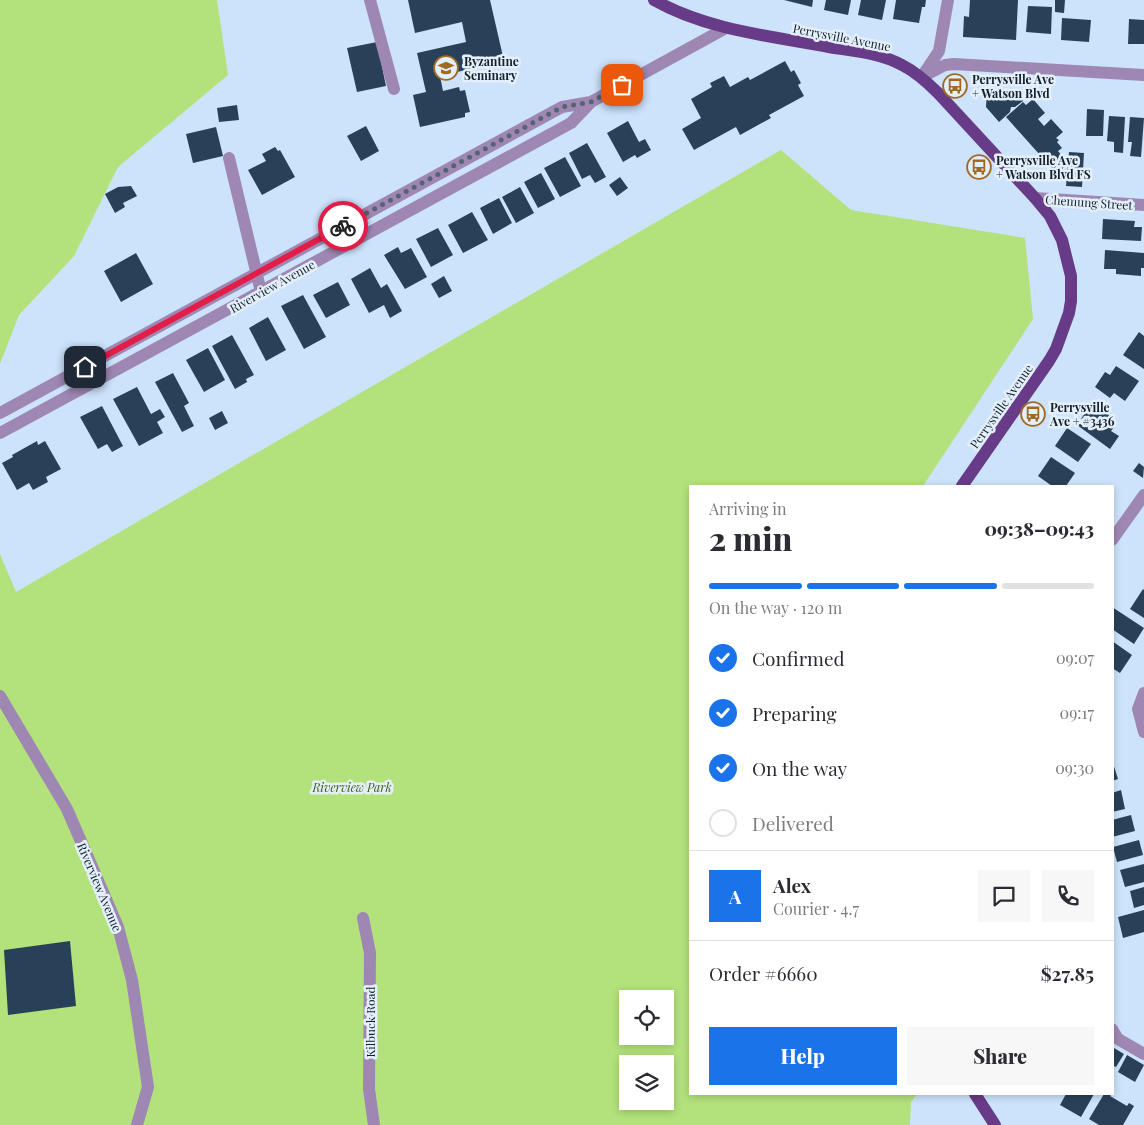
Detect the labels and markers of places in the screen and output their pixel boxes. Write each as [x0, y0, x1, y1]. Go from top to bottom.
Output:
place label: Byzantine Seminary [464, 53, 519, 83]
school or university icon: Byzantine Seminary [433, 55, 459, 81]
pin [601, 64, 643, 106]
place label: Perrysville Ave + Watson Blvd [972, 71, 1054, 101]
bus stop icon: Perrysville Ave + Watson Blvd [942, 73, 968, 99]
place label: Perrysville Ave + Watson Blvd FS [996, 152, 1091, 182]
bus stop icon: Perrysville Ave + Watson Blvd FS [966, 154, 992, 180]
pin [64, 346, 106, 388]
place label: Perrysville Ave + #3436 [1049, 399, 1115, 429]
bus stop icon: Perrysville Ave + #3436 [1020, 401, 1046, 427]

